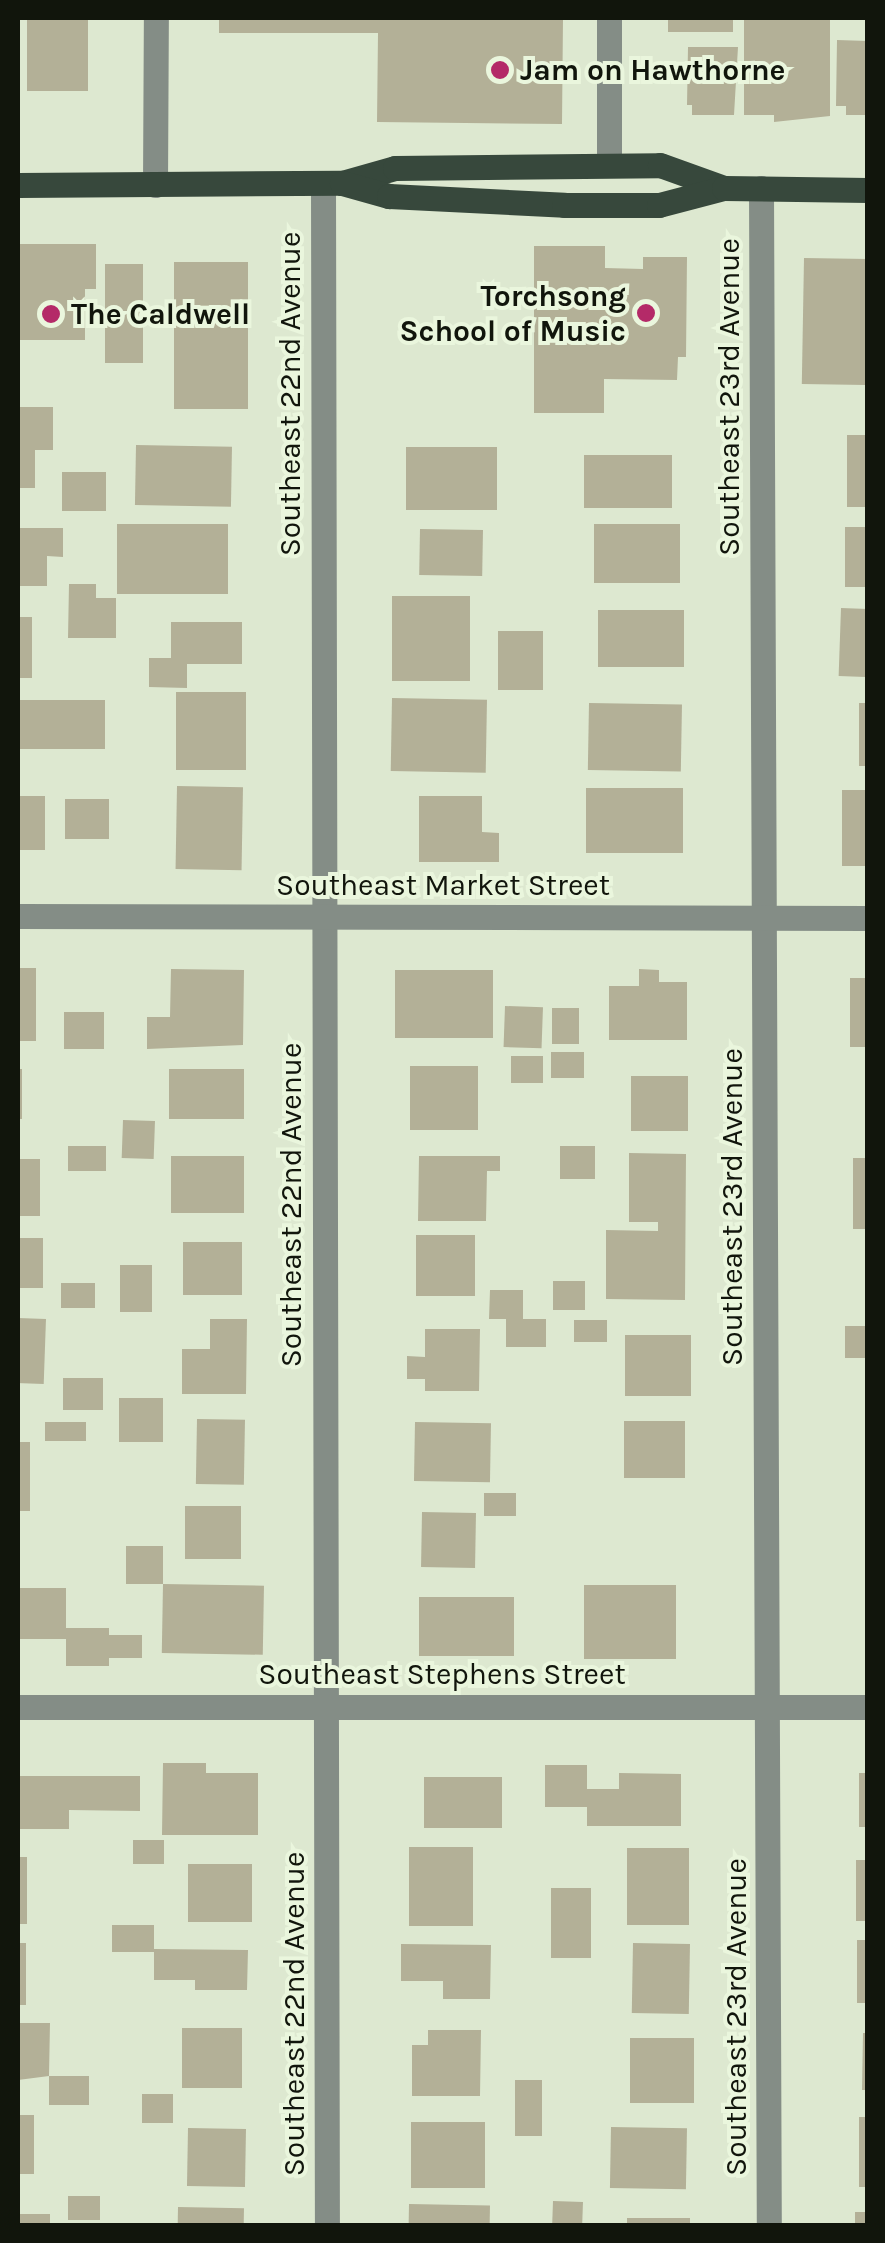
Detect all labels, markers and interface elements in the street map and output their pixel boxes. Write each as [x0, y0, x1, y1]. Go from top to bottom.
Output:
place label: Jam on Hawthorne [520, 52, 785, 88]
marker: Jam on Hawthorne [489, 59, 511, 81]
street label: Southeast 22nd Avenue [272, 232, 308, 556]
street label: Southeast 23rd Avenue [711, 238, 747, 556]
place label: Torchsong School of Music [399, 278, 626, 348]
place label: The Caldwell [71, 296, 250, 332]
marker: Torchsong School of Music [635, 302, 657, 324]
marker: The Caldwell [40, 303, 62, 325]
street label: Southeast Market Street [276, 867, 610, 903]
street label: Southeast 22nd Avenue [273, 1043, 309, 1367]
street label: Southeast 23rd Avenue [714, 1048, 750, 1366]
street label: Southeast Stephens Street [258, 1656, 626, 1692]
street label: Southeast 22nd Avenue [276, 1852, 312, 2176]
street label: Southeast 23rd Avenue [718, 1858, 754, 2176]

